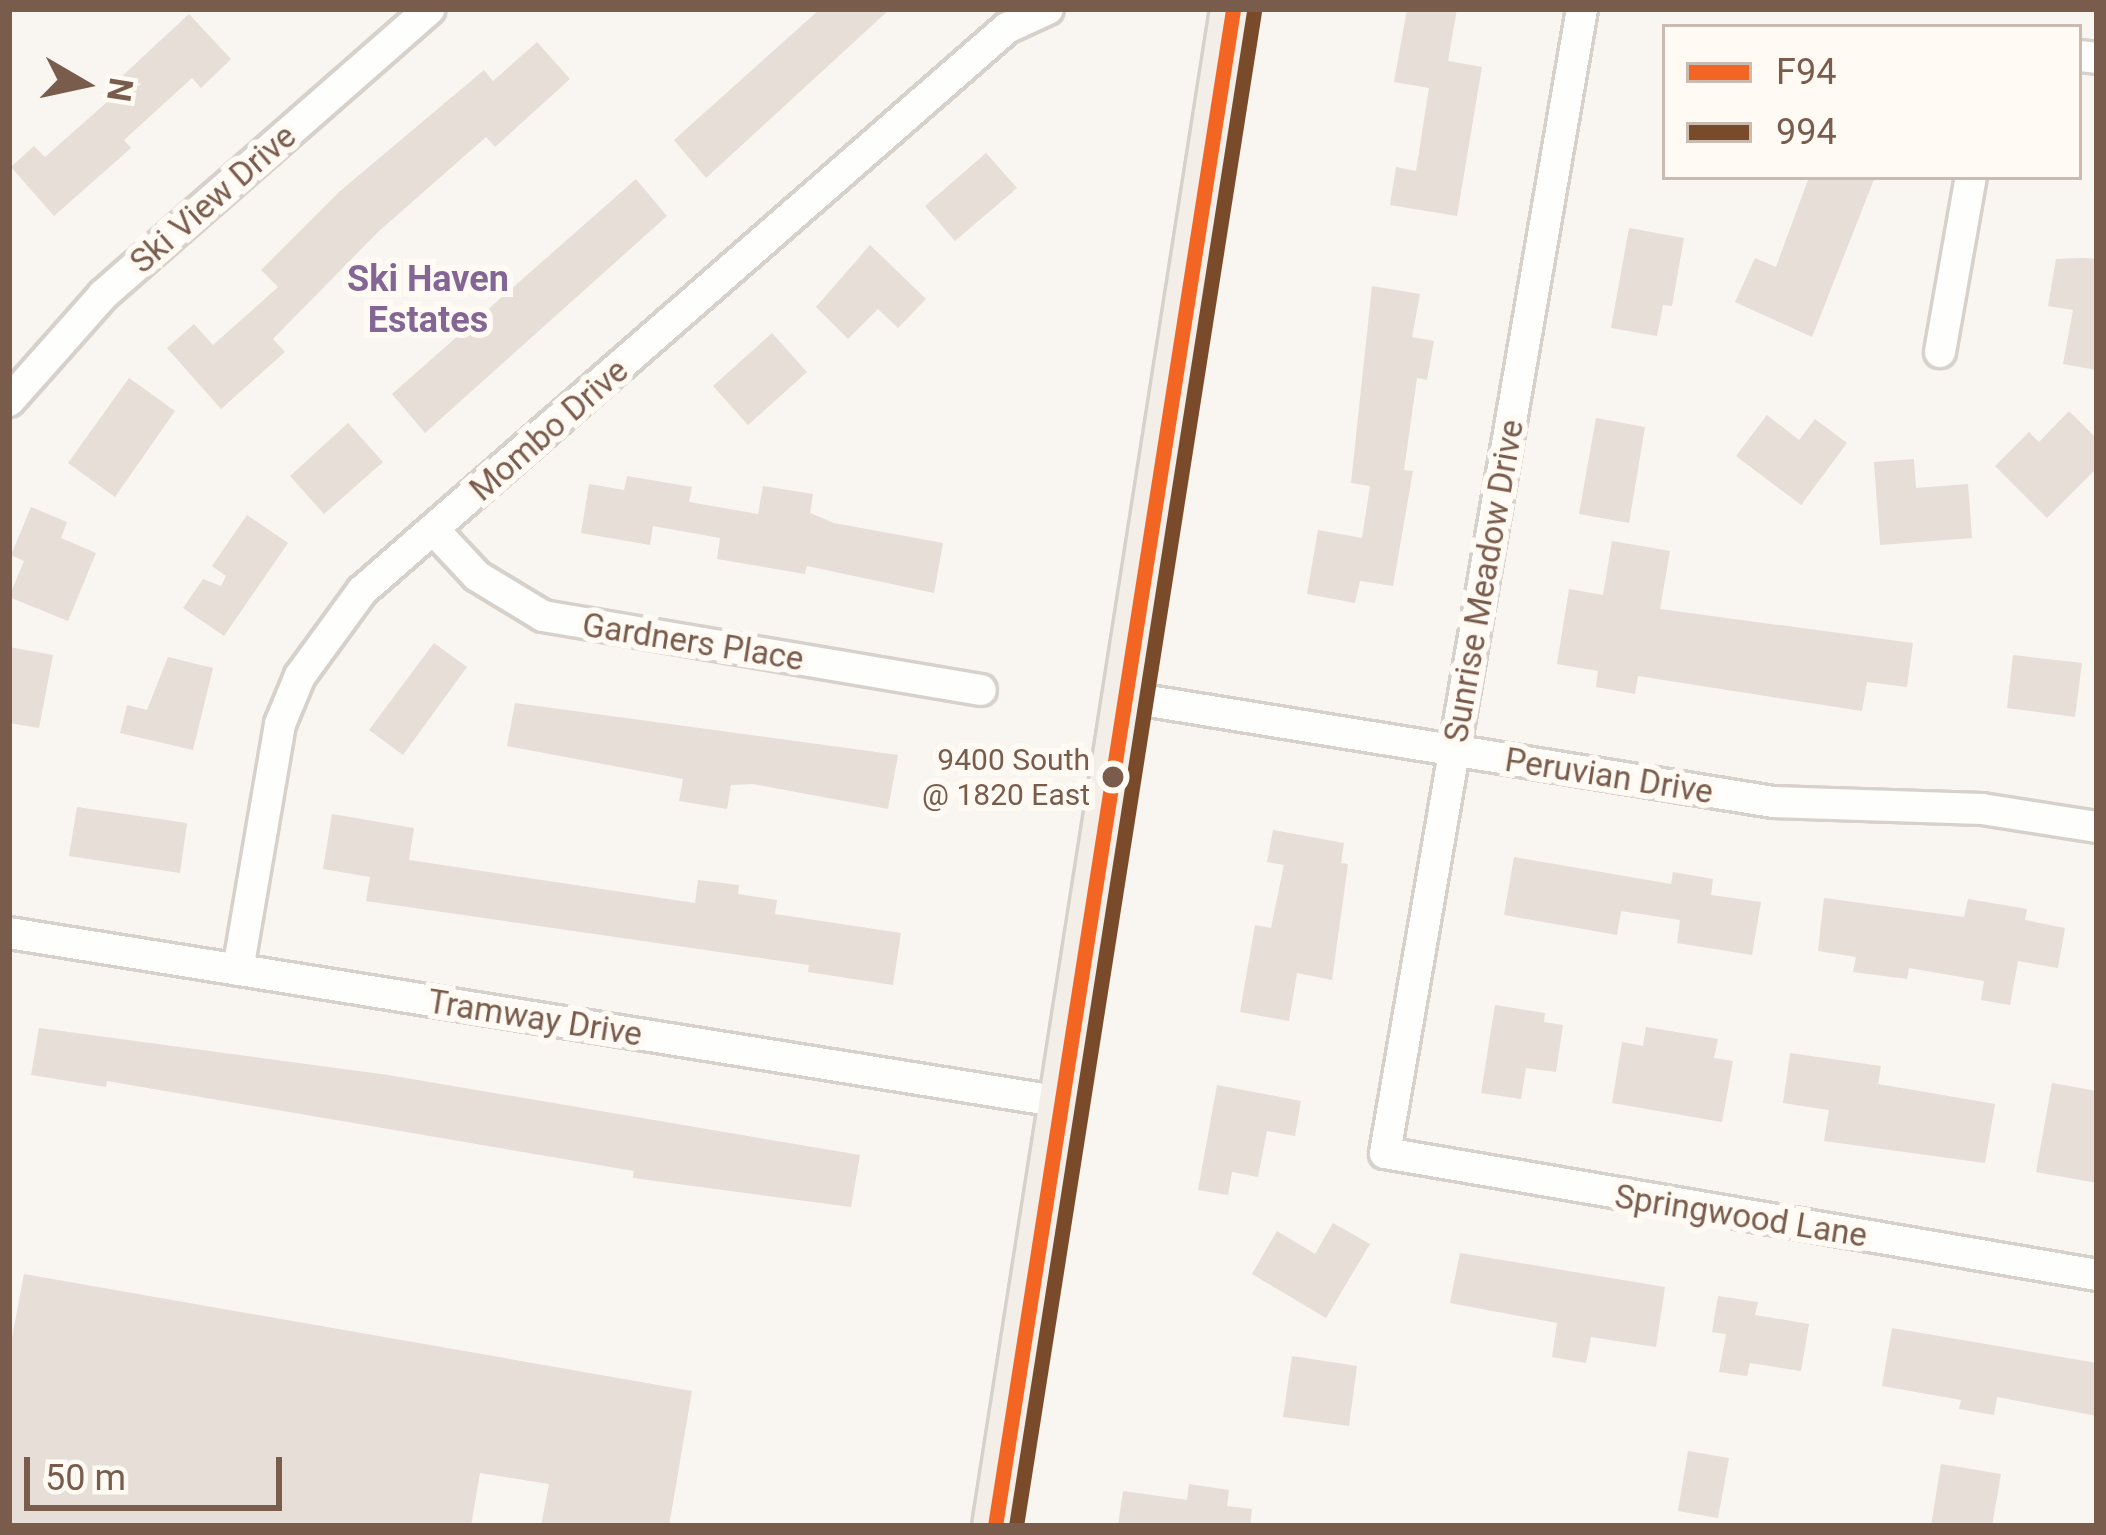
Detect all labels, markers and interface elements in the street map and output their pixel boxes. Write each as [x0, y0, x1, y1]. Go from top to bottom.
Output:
north arrow [24, 24, 144, 144]
legend [1662, 24, 2082, 180]
text: F94 [1776, 51, 1836, 93]
text: N [99, 75, 141, 104]
text: 994 [1776, 111, 1837, 153]
street label: Ski View Drive [122, 116, 304, 282]
district label: Ski Haven Estates [347, 257, 509, 342]
street label: Mombo Drive [462, 351, 636, 509]
street label: Sunrise Meadow Drive [1436, 417, 1532, 745]
street label: Gardners Place [579, 605, 807, 679]
street label: Peruvian Drive [1502, 740, 1716, 812]
place label: 9400 South @ 1820 East [922, 742, 1090, 813]
marker: 9400 South @ 1820 East [1102, 766, 1124, 788]
street label: Tramway Drive [425, 982, 645, 1054]
street label: Springwood Lane [1612, 1177, 1870, 1255]
scale bar [30, 1433, 288, 1507]
text: 50 m [45, 1457, 126, 1499]

